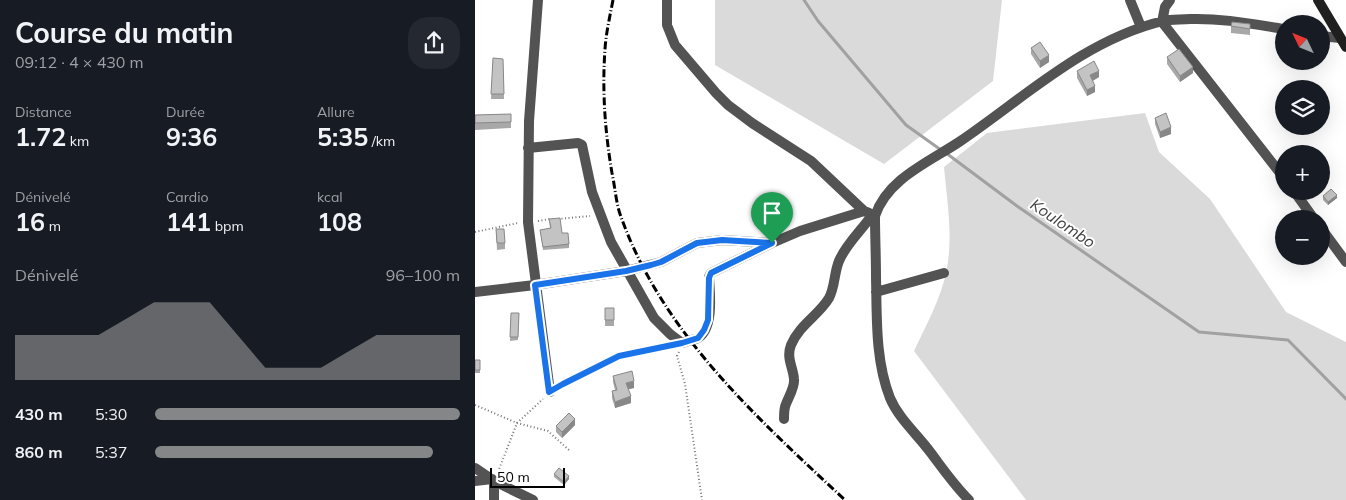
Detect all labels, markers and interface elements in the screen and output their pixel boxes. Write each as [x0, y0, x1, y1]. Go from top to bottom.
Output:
text: Course du matin [15, 15, 233, 50]
north arrow [1275, 15, 1330, 70]
map controls [1275, 15, 1330, 265]
button: share [408, 17, 460, 69]
text: 09:12 · 4 × 430 m [15, 52, 144, 72]
button: layers [1275, 80, 1330, 135]
text: Distance [15, 103, 72, 121]
text: Durée [166, 103, 205, 121]
text: Allure [317, 103, 355, 121]
text: 1.72 [15, 121, 66, 152]
text: 9:36 [166, 121, 217, 152]
text: 5:35 [317, 121, 368, 152]
text: km [66, 132, 89, 150]
text: /km [368, 132, 395, 150]
button: + [1275, 145, 1330, 200]
text: Dénivelé [15, 188, 71, 206]
text: Cardio [166, 188, 208, 206]
text: kcal [317, 188, 343, 206]
pin [751, 192, 793, 243]
water label: Koulombo [1027, 194, 1099, 252]
icon: arrive [758, 199, 786, 227]
text: 16 [15, 206, 45, 237]
text: 141 [166, 206, 211, 237]
text: 108 [317, 206, 362, 237]
button: − [1275, 210, 1330, 265]
text: m [45, 217, 61, 235]
text: bpm [211, 217, 244, 235]
text: Dénivelé [15, 265, 78, 285]
text: 96–100 m [386, 265, 460, 285]
text: 430 m [15, 404, 63, 424]
text: 5:30 [95, 404, 127, 424]
text: 860 m [15, 442, 63, 462]
text: 5:37 [95, 442, 127, 462]
scale bar [490, 465, 565, 488]
text: 50 m [497, 468, 530, 486]

